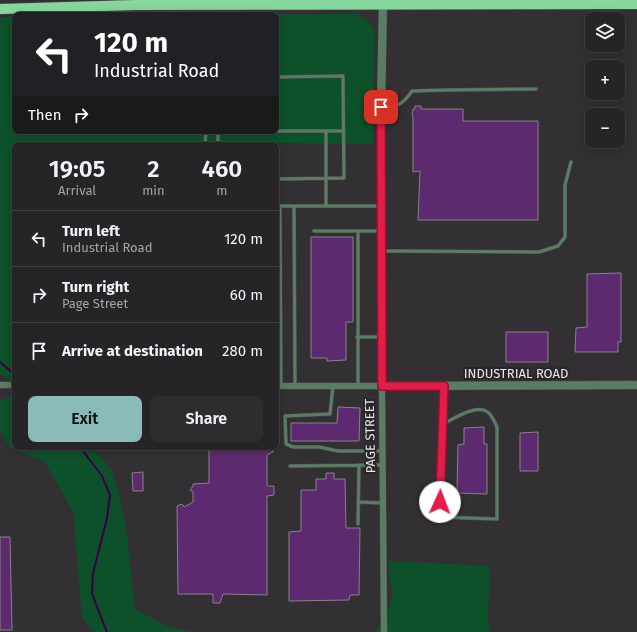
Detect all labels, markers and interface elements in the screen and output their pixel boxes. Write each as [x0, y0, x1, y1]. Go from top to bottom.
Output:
map controls [585, 12, 625, 148]
button: layers [585, 12, 625, 52]
text: 120 m [94, 26, 168, 59]
icon: left [28, 28, 80, 80]
text: Industrial Road [94, 60, 219, 82]
button: + [585, 60, 625, 100]
pin [364, 90, 398, 124]
icon: arrive [370, 96, 392, 118]
icon: right [70, 104, 92, 126]
text: Then [28, 106, 62, 124]
button: − [585, 108, 625, 148]
text: 19:05 [49, 155, 105, 183]
text: 2 [147, 155, 160, 183]
text: 460 [202, 155, 242, 183]
text: Arrival [58, 183, 96, 198]
text: min [142, 183, 165, 198]
text: m [216, 183, 227, 198]
text: Turn left [62, 222, 120, 240]
icon: left [28, 228, 50, 250]
text: 120 m [224, 230, 263, 248]
text: Industrial Road [62, 240, 152, 255]
text: Turn right [62, 278, 129, 296]
icon: right [28, 284, 50, 306]
text: 60 m [230, 286, 263, 304]
text: Page Street [62, 296, 128, 311]
icon: arrive [28, 340, 50, 362]
text: Arrive at destination [62, 342, 203, 360]
text: 280 m [222, 342, 263, 360]
street label: INDUSTRIAL ROAD [464, 366, 568, 381]
button: Exit [28, 396, 142, 442]
button: Share [150, 396, 263, 442]
street label: PAGE STREET [362, 398, 378, 473]
position arrow [419, 481, 461, 523]

